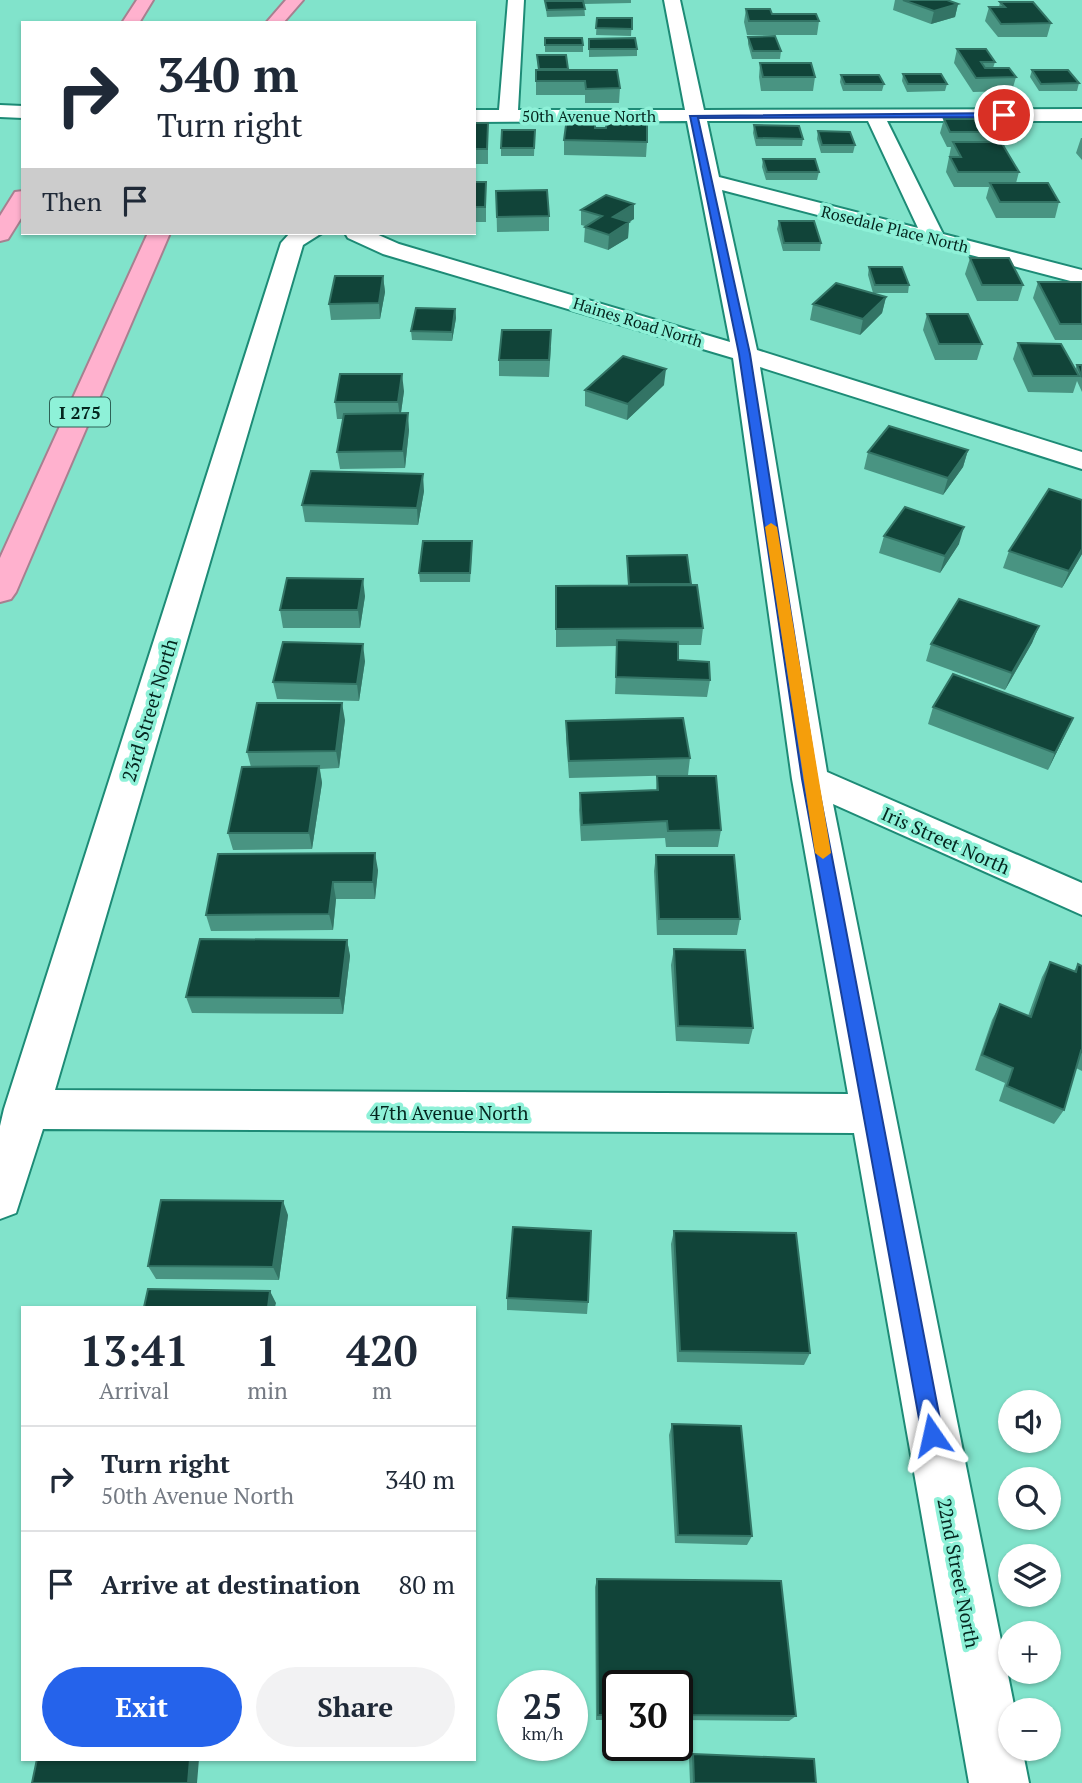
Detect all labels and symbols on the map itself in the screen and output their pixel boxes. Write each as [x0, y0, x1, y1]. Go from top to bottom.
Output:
pin [974, 85, 1034, 145]
street label: 50th Avenue North [522, 105, 657, 127]
street label: Rosedale Place North [819, 200, 972, 258]
street label: Haines Road North [570, 292, 706, 352]
road number: I 275 [50, 398, 110, 426]
street label: 23rd Street North [115, 636, 183, 784]
street label: Iris Street North [878, 801, 1014, 879]
street label: 47th Avenue North [370, 1100, 528, 1125]
position arrow [895, 1398, 969, 1472]
street label: 22nd Street North [932, 1496, 986, 1650]
speed limit sign: 30 [602, 1670, 693, 1761]

